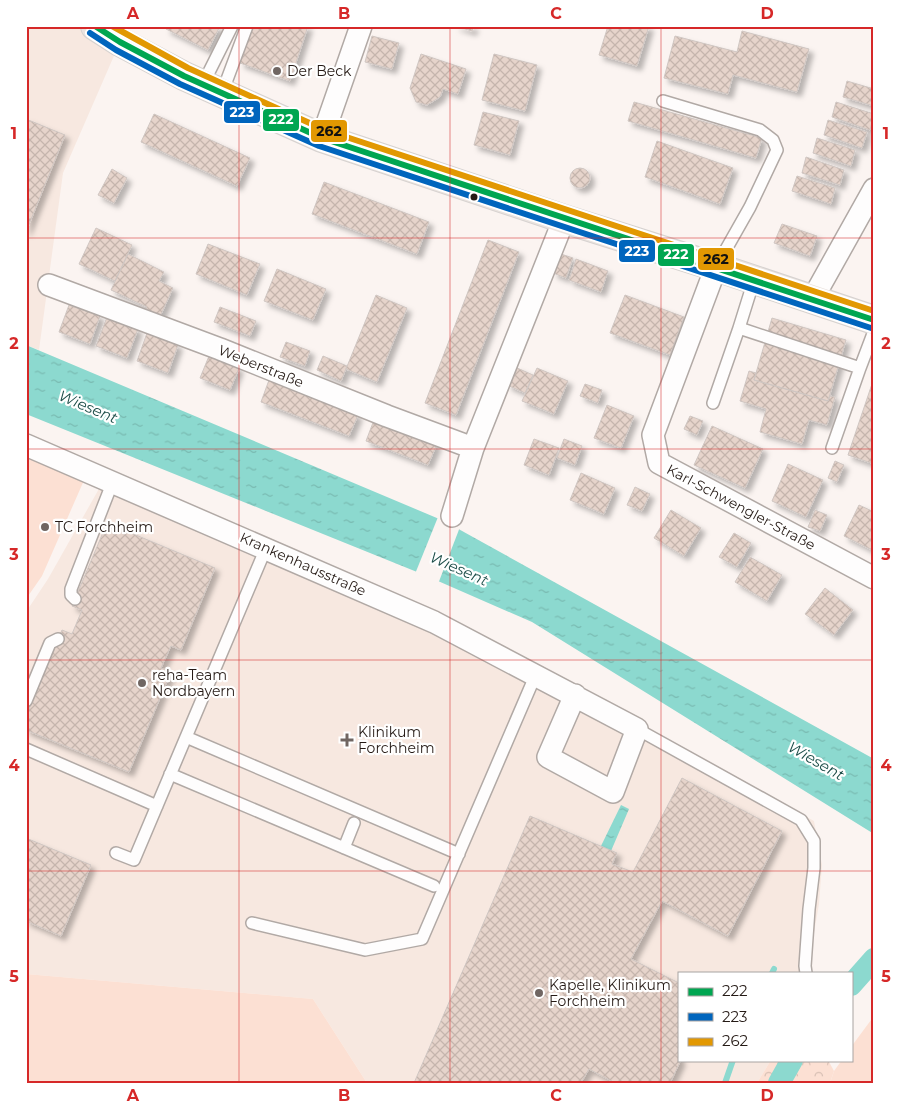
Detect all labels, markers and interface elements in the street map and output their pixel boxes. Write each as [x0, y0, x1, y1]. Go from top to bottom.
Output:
text: A [126, 4, 140, 23]
text: B [338, 4, 350, 23]
text: C [550, 4, 562, 23]
text: D [760, 4, 774, 23]
place label: Der Beck [287, 62, 352, 80]
marker: Der Beck [271, 65, 283, 77]
line badge: 223 [223, 100, 261, 124]
text: 223 [230, 103, 254, 121]
line badge: 222 [262, 108, 300, 132]
text: 222 [269, 110, 293, 128]
line badge: 262 [310, 119, 348, 143]
text: 262 [316, 122, 342, 140]
text: 1 [11, 124, 17, 143]
text: 1 [883, 124, 889, 143]
unlabelled marker [469, 192, 479, 202]
line badge: 223 [618, 239, 656, 263]
text: 223 [625, 242, 649, 260]
line badge: 222 [657, 243, 695, 267]
text: 222 [664, 245, 688, 263]
line badge: 262 [697, 247, 735, 271]
text: 262 [703, 250, 729, 268]
text: 2 [9, 334, 19, 353]
text: 2 [881, 334, 891, 353]
street label: Weberstraße [216, 341, 306, 391]
water label: Wiesent [56, 386, 120, 427]
street label: Karl-Schwengler-Straße [664, 460, 818, 554]
place label: TC Forchheim [55, 518, 153, 536]
marker: TC Forchheim [39, 521, 51, 533]
street label: Krankenhausstraße [237, 528, 369, 600]
text: 3 [8, 545, 19, 564]
text: 3 [880, 545, 891, 564]
water label: Wiesent [427, 547, 491, 590]
place label: reha-Team Nordbayern [152, 666, 235, 700]
marker: reha-Team Nordbayern [136, 677, 148, 689]
place label: Klinikum Forchheim [358, 723, 435, 757]
marker: Klinikum Forchheim [340, 733, 354, 747]
water label: Wiesent [785, 737, 848, 784]
text: 4 [8, 756, 20, 775]
text: 4 [880, 756, 892, 775]
text: 5 [9, 967, 19, 986]
text: 5 [881, 967, 891, 986]
legend [678, 972, 852, 1062]
place label: Kapelle, Klinikum Forchheim [549, 976, 671, 1010]
text: 222 [722, 981, 748, 1000]
marker: Kapelle, Klinikum Forchheim [533, 987, 545, 999]
text: 223 [722, 1007, 748, 1026]
text: 262 [722, 1031, 748, 1050]
text: A [126, 1086, 140, 1105]
text: B [338, 1086, 350, 1105]
text: C [550, 1086, 562, 1105]
text: D [760, 1086, 774, 1105]

